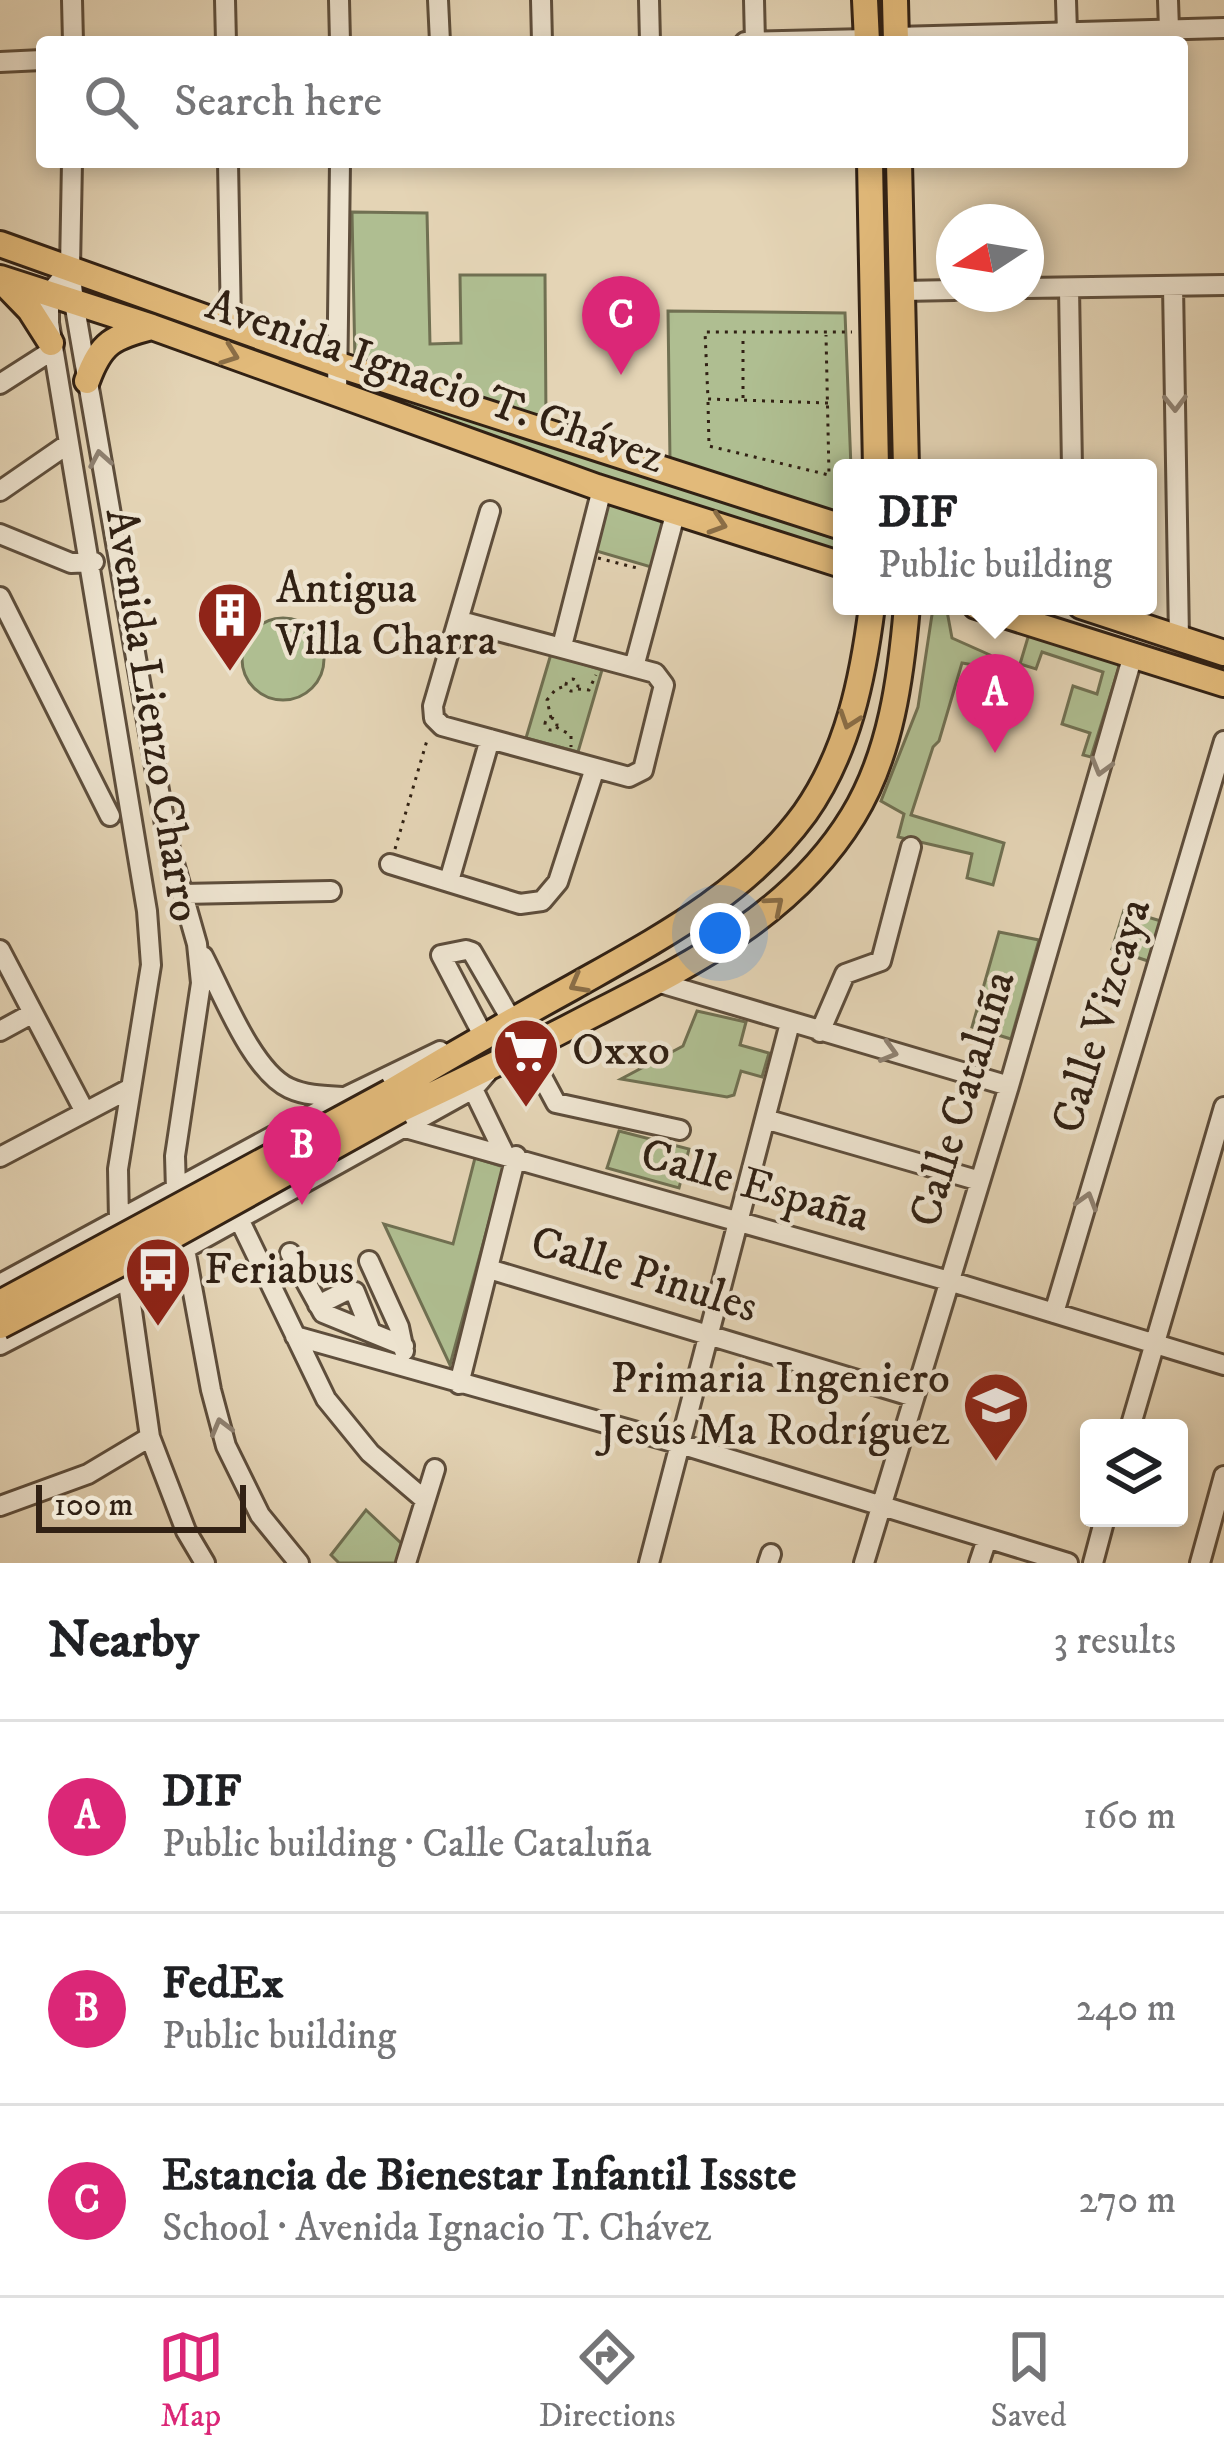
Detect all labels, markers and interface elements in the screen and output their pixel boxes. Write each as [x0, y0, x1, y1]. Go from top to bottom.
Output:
search box [36, 36, 1188, 168]
icon: search [78, 69, 144, 135]
text: Search here [174, 74, 382, 130]
north arrow [936, 204, 1044, 312]
pin: C [582, 276, 660, 375]
street label: Avenida Ignacio T. Chávez [199, 278, 671, 486]
one-way arrow [219, 341, 240, 365]
one-way arrow [1161, 394, 1187, 413]
one-way arrow [88, 449, 114, 469]
popup [833, 459, 1157, 615]
text: DIF [878, 485, 957, 541]
street label: Avenida Lienzo Charro [92, 504, 212, 926]
one-way arrow [706, 510, 727, 535]
text: Public building [878, 541, 1112, 590]
place label: Antigua Villa Charra [275, 561, 497, 669]
building icon: Antigua Villa Charra [195, 580, 265, 674]
pin: A [956, 654, 1034, 753]
one-way arrow [838, 709, 863, 730]
one-way arrow [1090, 757, 1115, 777]
street label: Calle Vizcaya [1040, 892, 1164, 1140]
one-way arrow [761, 897, 783, 919]
your location [690, 903, 750, 963]
street label: Calle Cataluña [898, 964, 1028, 1234]
one-way arrow [569, 970, 591, 993]
supermarket icon: Oxxo [491, 1016, 561, 1110]
place label: Oxxo [572, 1023, 670, 1079]
one-way arrow [878, 1038, 899, 1063]
pin: B [263, 1106, 341, 1205]
street label: Calle España [634, 1127, 876, 1245]
one-way arrow [1073, 1191, 1098, 1212]
street label: Calle Pinules [524, 1214, 764, 1336]
bus stop icon: Feriabus [123, 1235, 193, 1329]
place label: Feriabus [204, 1242, 354, 1298]
place label: Primaria Ingeniero Jesús Ma Rodríguez [595, 1351, 950, 1459]
school or university icon: Primaria Ingeniero Jesús Ma Rodríguez [961, 1370, 1031, 1464]
one-way arrow [210, 1417, 235, 1438]
map controls [1080, 1419, 1188, 1527]
button: layers [1080, 1419, 1188, 1527]
scale bar [36, 1479, 246, 1532]
text: 100 m [54, 1485, 133, 1526]
text: Nearby [48, 1609, 199, 1673]
text: 3 results [1053, 1617, 1176, 1666]
text: DIF [162, 1764, 241, 1820]
text: A [75, 1792, 99, 1841]
text: 160 m [1083, 1792, 1176, 1841]
text: Public building · Calle Cataluña [162, 1820, 652, 1869]
text: FedEx [162, 1956, 284, 2012]
text: B [75, 1984, 99, 2033]
text: 240 m [1076, 1984, 1176, 2033]
text: Public building [162, 2012, 396, 2061]
text: Estancia de Bienestar Infantil Issste [162, 2148, 796, 2204]
text: C [74, 2176, 100, 2225]
text: 270 m [1079, 2176, 1176, 2225]
text: School · Avenida Ignacio T. Chávez [162, 2204, 712, 2253]
tab: Map [158, 2324, 224, 2437]
tab: Directions [539, 2324, 675, 2437]
tab: Saved [991, 2324, 1066, 2437]

